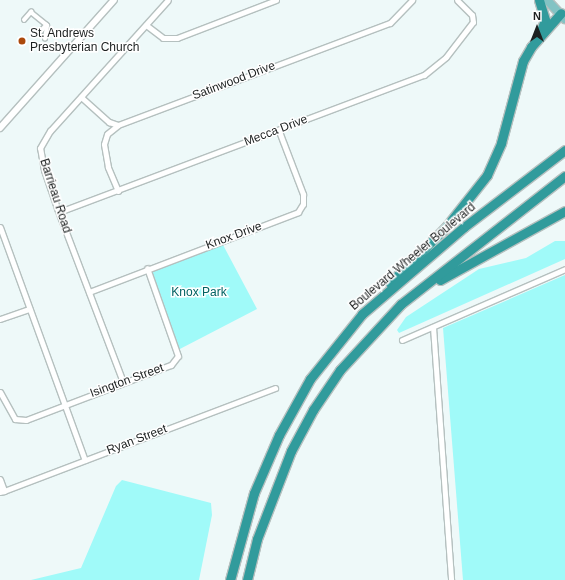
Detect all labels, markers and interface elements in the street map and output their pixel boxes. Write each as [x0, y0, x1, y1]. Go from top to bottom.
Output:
north arrow [517, 8, 557, 48]
text: N [533, 10, 541, 22]
place label: St. Andrews Presbyterian Church [30, 27, 139, 55]
marker: St. Andrews Presbyterian Church [17, 36, 27, 46]
street label: Satinwood Drive [191, 59, 277, 103]
street label: Mecca Drive [242, 112, 310, 150]
street label: Barrieau Road [36, 157, 74, 235]
street label: Boulevard Wheeler Boulevard [347, 200, 479, 314]
street label: Knox Drive [204, 219, 264, 253]
park label: Knox Park [171, 286, 227, 300]
street label: Isington Street [88, 361, 166, 401]
street label: Ryan Street [105, 422, 169, 458]

